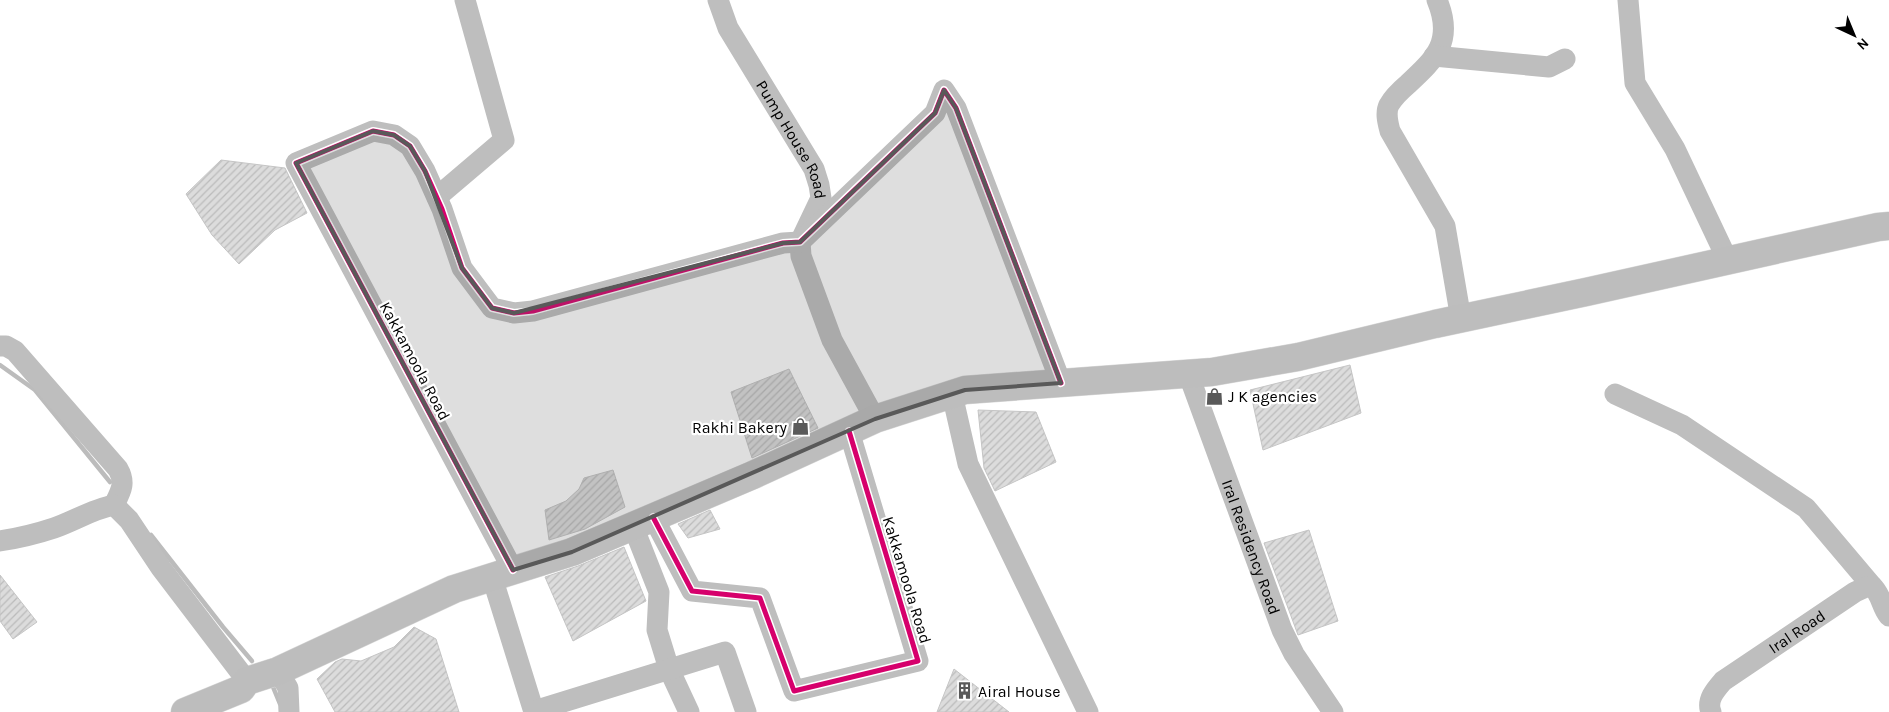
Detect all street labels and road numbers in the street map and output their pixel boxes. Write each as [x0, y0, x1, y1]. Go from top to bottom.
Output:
street label: Pump House Road [753, 77, 831, 200]
street label: Kakkamoola Road [376, 298, 454, 424]
street label: Iral Residency Road [1218, 477, 1285, 617]
street label: Kakkamoola Road [879, 514, 935, 646]
street label: Iral Road [1765, 606, 1829, 657]

